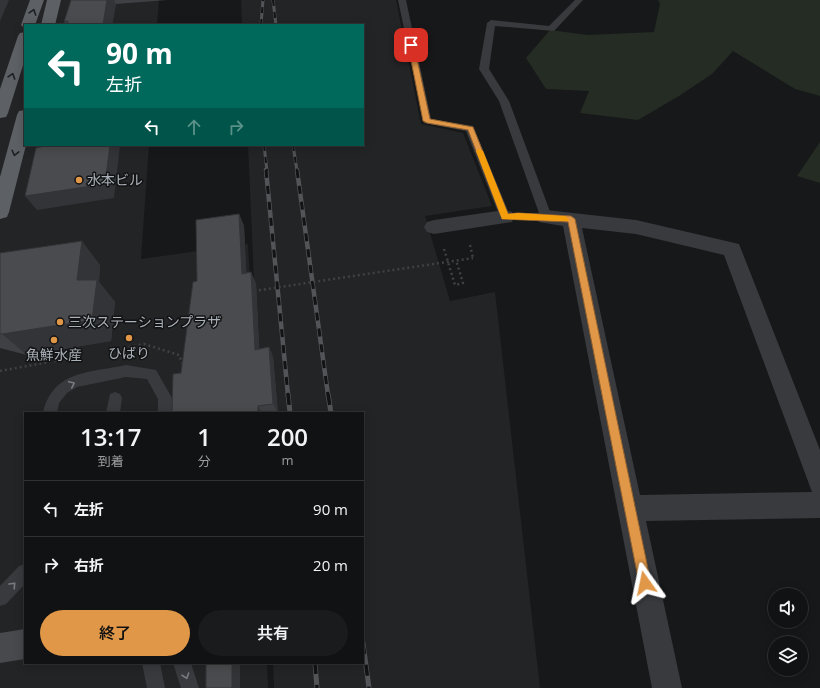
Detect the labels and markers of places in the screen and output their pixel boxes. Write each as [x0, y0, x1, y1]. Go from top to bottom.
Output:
pin [394, 28, 428, 62]
place label: 水本ビル [87, 170, 143, 189]
marker: 水本ビル [74, 175, 84, 185]
place label: 三次ステーションプラザ [68, 312, 221, 331]
marker: 三次ステーションプラザ [55, 317, 65, 327]
marker: ひばり [124, 333, 134, 343]
marker: 魚鮮水産 [49, 335, 59, 345]
place label: ひばり [108, 343, 150, 362]
place label: 魚鮮水産 [26, 345, 82, 364]

